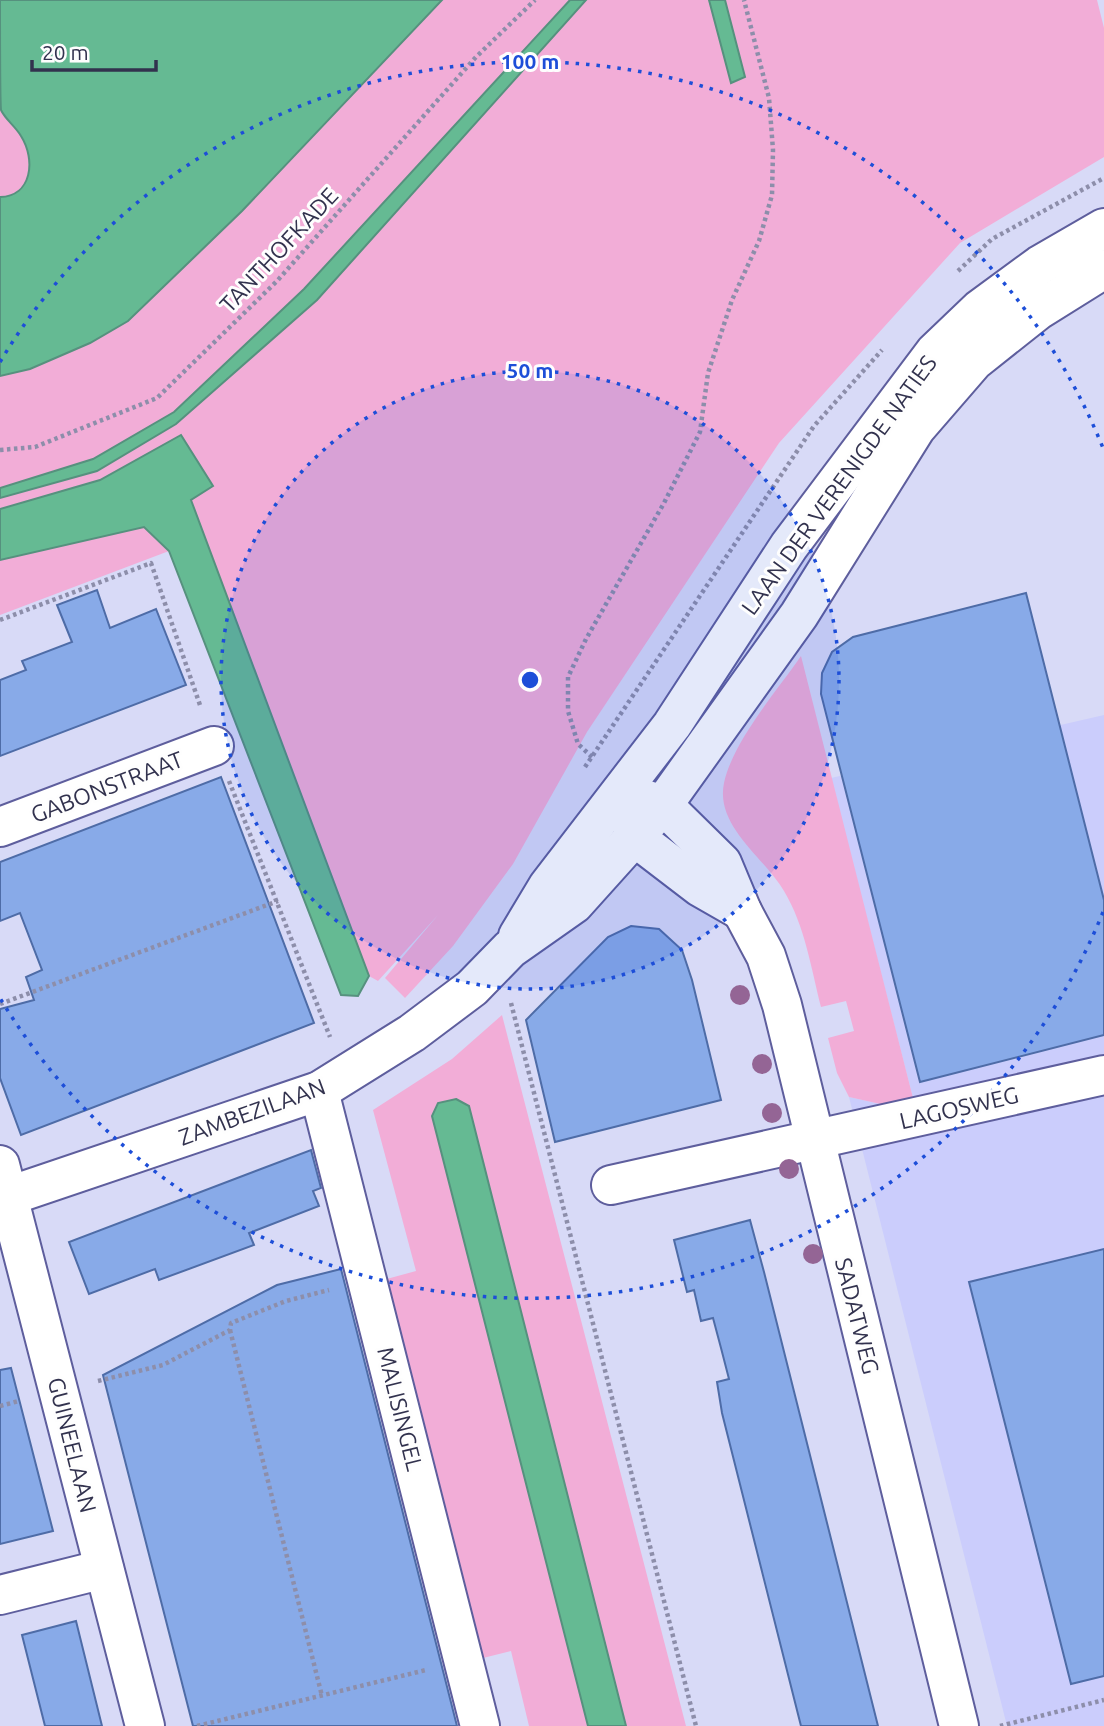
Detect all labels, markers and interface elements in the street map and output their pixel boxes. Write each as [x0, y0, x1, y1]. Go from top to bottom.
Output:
scale bar [32, 28, 156, 72]
text: 20 m [42, 40, 89, 64]
text: 100 m [501, 49, 559, 73]
street label: TANTHOFKADE [215, 182, 343, 317]
street label: LAAN DER VERENIGDE NATIES [736, 350, 941, 619]
text: 50 m [507, 358, 553, 382]
centre of rings [518, 668, 542, 692]
street label: GABONSTRAAT [27, 746, 187, 827]
street label: ZAMBEZILAAN [175, 1073, 329, 1150]
street label: LAGOSWEG [897, 1082, 1021, 1133]
street label: SADATWEG [831, 1255, 884, 1377]
street label: MALISINGEL [373, 1344, 428, 1474]
street label: GUINEELAAN [44, 1375, 101, 1515]

